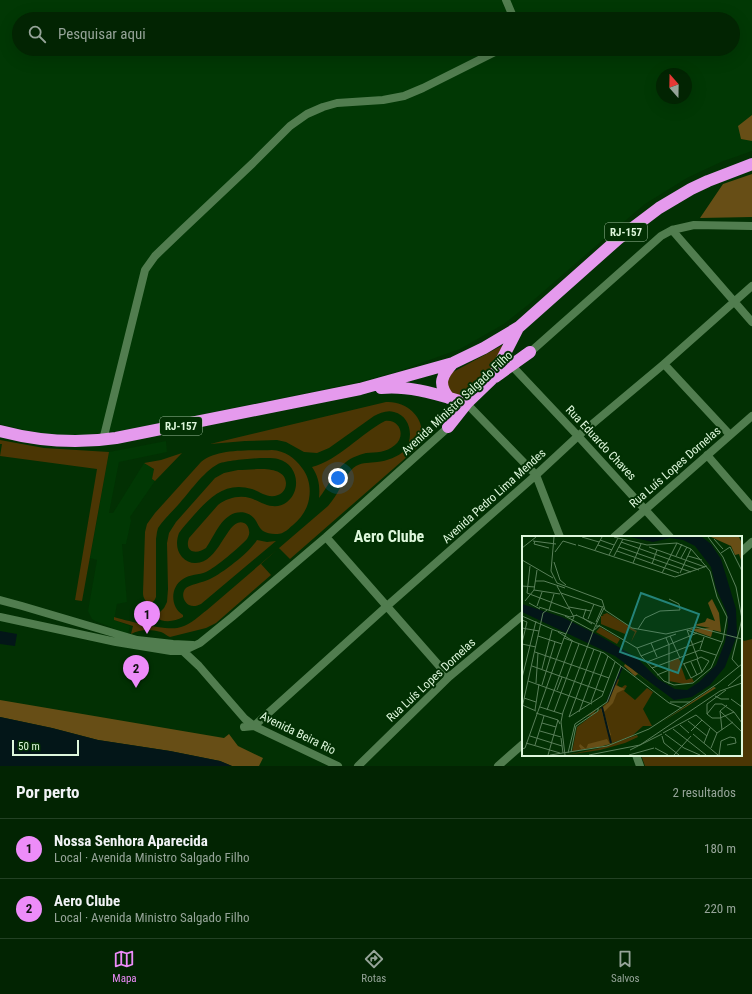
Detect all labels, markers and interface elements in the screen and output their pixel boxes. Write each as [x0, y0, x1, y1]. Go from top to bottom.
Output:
search box [12, 12, 740, 56]
icon: search [26, 23, 48, 45]
text: Pesquisar aqui [58, 25, 146, 43]
north arrow [656, 68, 692, 104]
road number: RJ-157 [605, 223, 647, 241]
street label: Avenida Ministro Salgado Filho [399, 348, 515, 458]
street label: Rua Eduardo Chaves [563, 403, 639, 483]
road number: RJ-157 [160, 417, 202, 435]
street label: Rua Luís Lopes Dornelas [626, 424, 724, 510]
street label: Avenida Pedro Lima Mendes [439, 446, 549, 546]
your location [328, 468, 348, 488]
district label: Aero Clube [354, 527, 425, 546]
inset map [522, 536, 742, 756]
pin: 1 [134, 601, 160, 634]
street label: Rua Luís Lopes Dornelas [384, 635, 478, 725]
pin: 2 [123, 655, 149, 688]
street label: Avenida Beira Rio [258, 709, 338, 757]
scale bar [12, 738, 79, 757]
text: 50 m [18, 740, 40, 753]
text: Por perto [16, 782, 80, 802]
text: 2 resultados [672, 785, 736, 800]
text: Nossa Senhora Aparecida [54, 832, 208, 850]
text: 1 [26, 841, 32, 856]
text: 180 m [704, 841, 736, 856]
text: Local · Avenida Ministro Salgado Filho [54, 850, 250, 865]
text: Aero Clube [54, 892, 120, 910]
text: 2 [26, 901, 32, 916]
text: 220 m [704, 901, 736, 916]
text: Local · Avenida Ministro Salgado Filho [54, 910, 250, 925]
tab: Mapa [112, 948, 137, 985]
tab: Rotas [361, 948, 386, 985]
tab: Salvos [611, 948, 640, 985]

